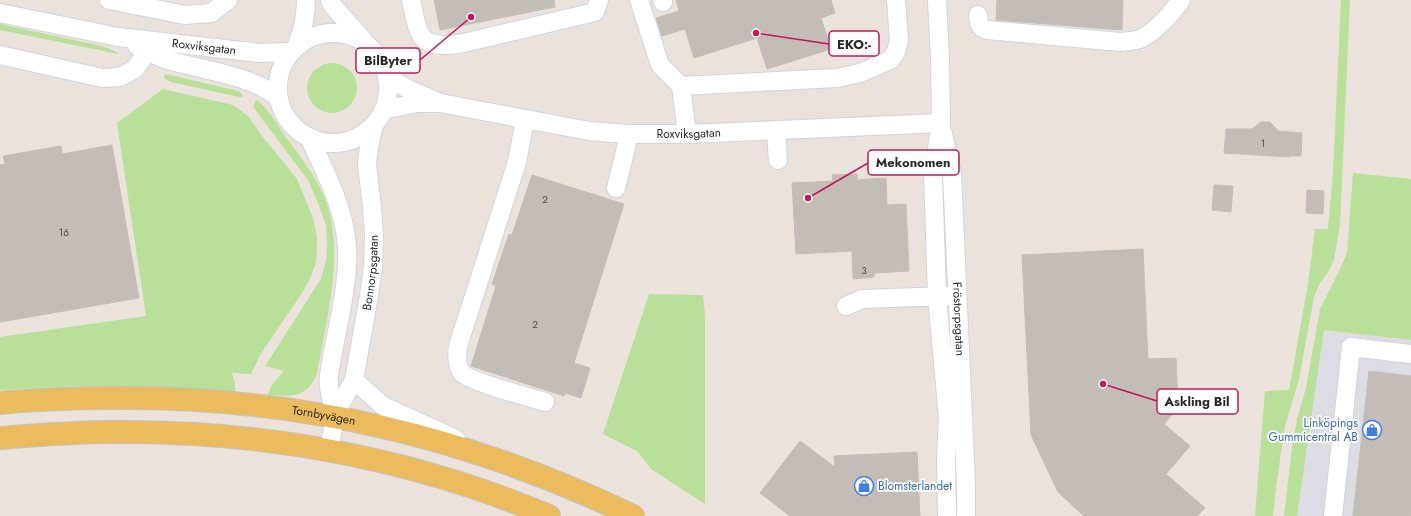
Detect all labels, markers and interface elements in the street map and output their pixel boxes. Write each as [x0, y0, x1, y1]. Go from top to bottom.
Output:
callout: EKO:- [829, 31, 879, 56]
street label: Roxviksgatan [171, 34, 237, 59]
text: EKO:- [837, 35, 871, 54]
callout: BilByter [356, 48, 420, 73]
text: BilByter [364, 51, 413, 70]
street label: Roxviksgatan [656, 124, 721, 143]
house number: 1 [1261, 136, 1265, 151]
callout: Mekonomen [868, 150, 959, 175]
text: Mekonomen [876, 153, 950, 172]
house number: 2 [542, 192, 548, 207]
house number: 16 [59, 225, 69, 240]
street label: Bonnorpsgatan [358, 235, 383, 312]
house number: 3 [861, 263, 867, 278]
street label: Fröstorpsgatan [948, 281, 969, 356]
house number: 2 [532, 317, 538, 332]
callout: Askling Bil [1157, 389, 1238, 414]
text: Askling Bil [1163, 392, 1230, 411]
street label: Tornbyvägen [291, 401, 357, 430]
place label: Linköpings Gummicentral AB [1269, 414, 1358, 446]
shop icon: Linköpings Gummicentral AB [1361, 419, 1383, 441]
shop icon: Blomsterlandet [853, 475, 875, 497]
place label: Blomsterlandet [878, 477, 952, 495]

